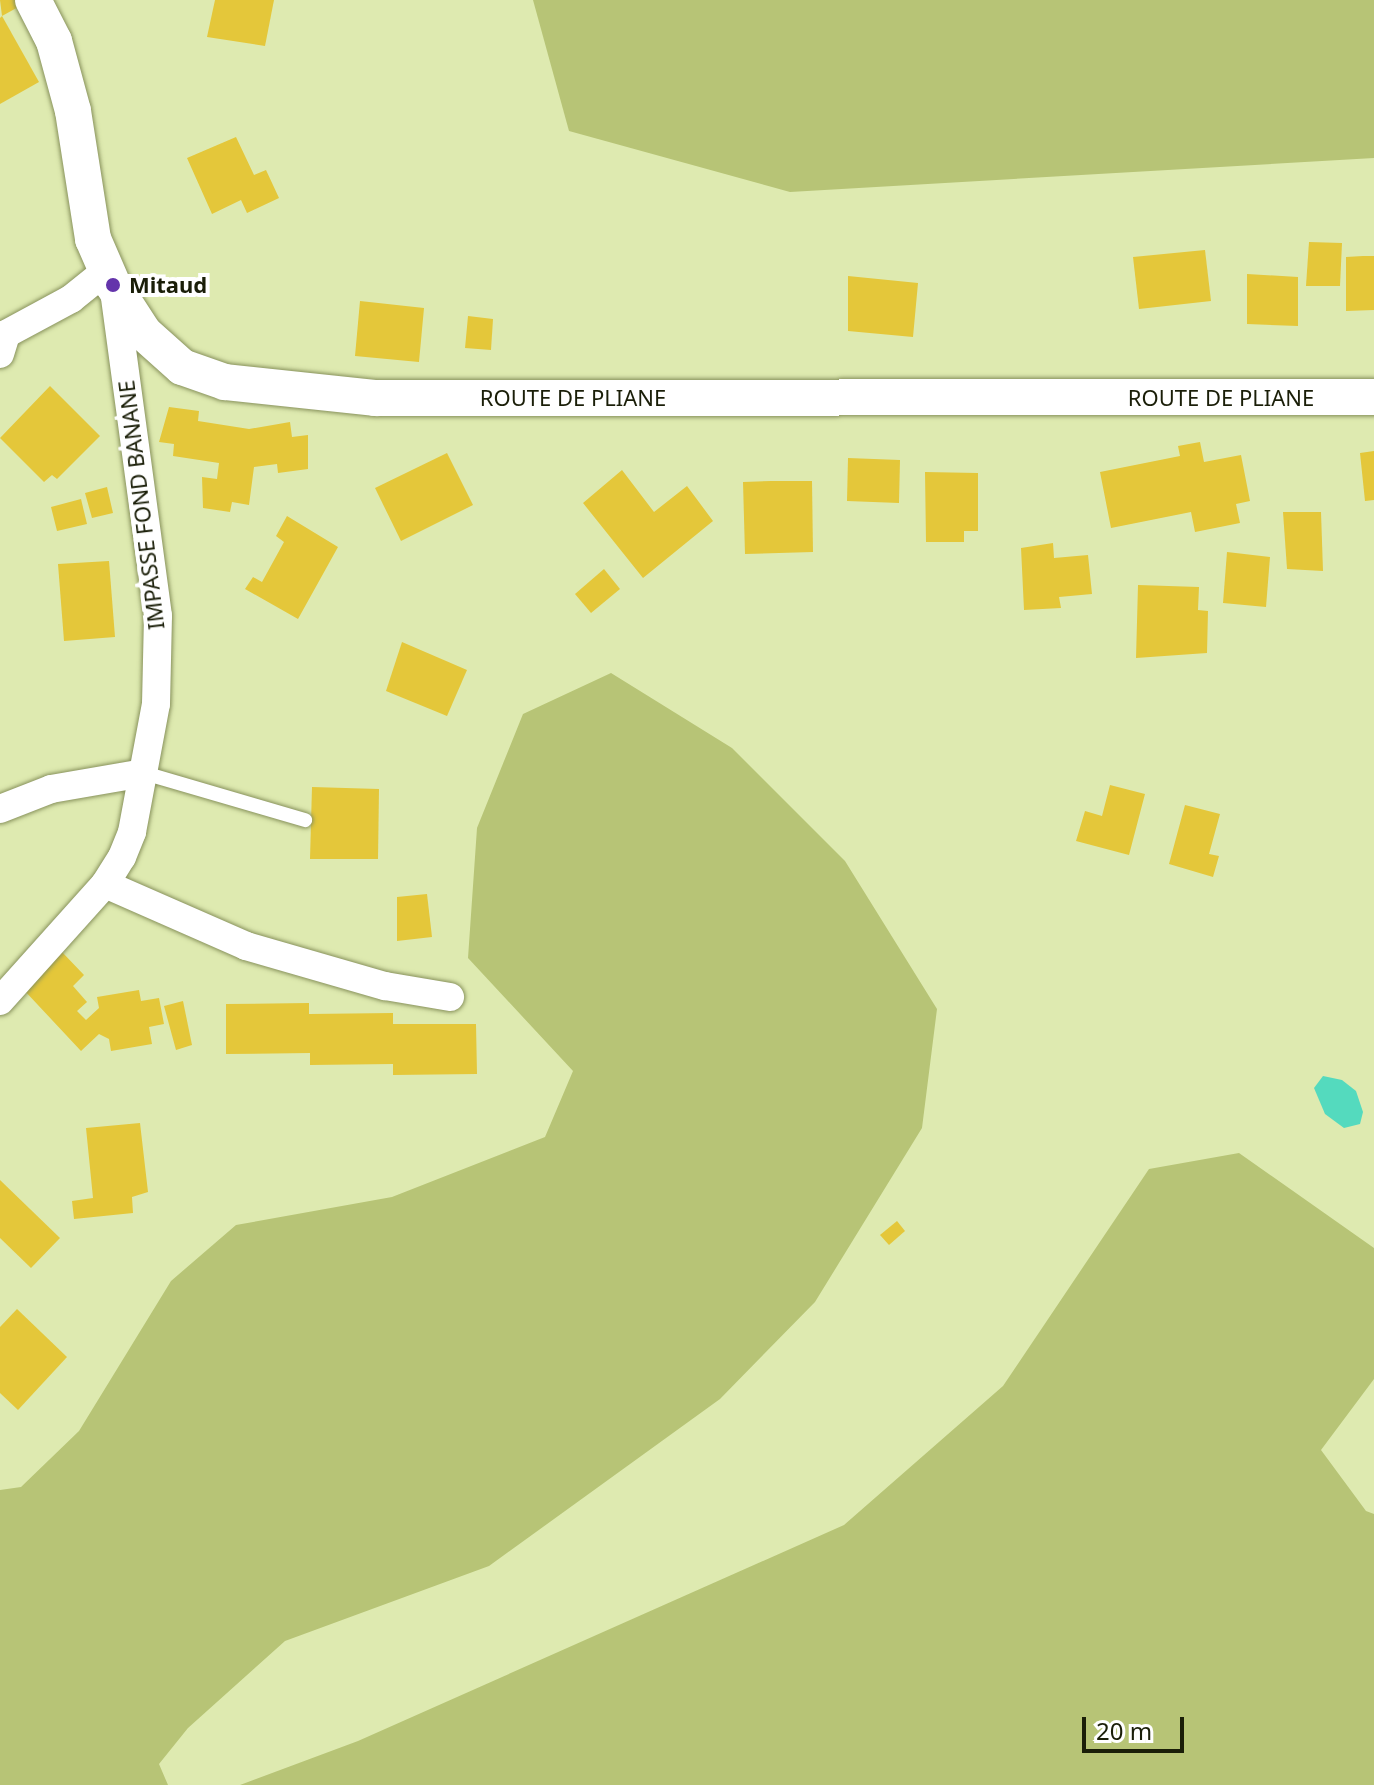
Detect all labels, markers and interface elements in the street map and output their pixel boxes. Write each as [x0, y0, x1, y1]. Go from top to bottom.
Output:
place label: Mitaud [129, 272, 207, 298]
marker: Mitaud [104, 276, 122, 294]
street label: IMPASSE FOND BANANE [113, 379, 169, 631]
street label: ROUTE DE PLIANE [480, 385, 666, 411]
street label: ROUTE DE PLIANE [1128, 385, 1314, 411]
scale bar [1086, 1701, 1188, 1751]
text: 20 m [1096, 1714, 1152, 1747]

